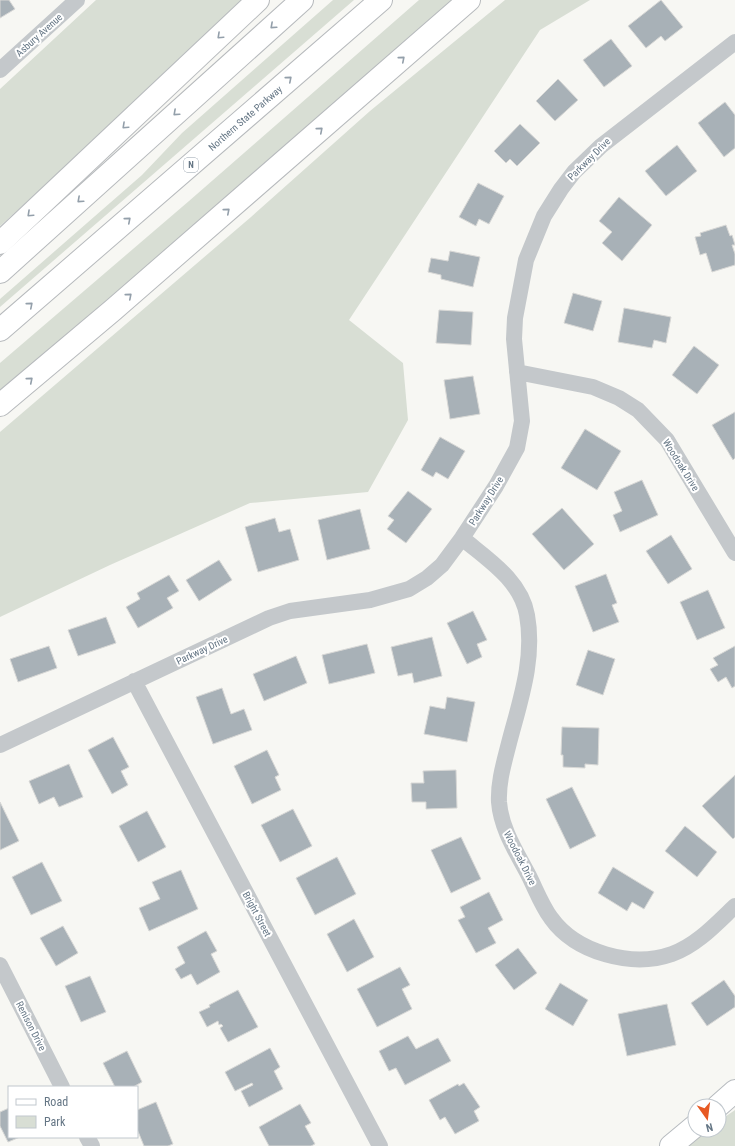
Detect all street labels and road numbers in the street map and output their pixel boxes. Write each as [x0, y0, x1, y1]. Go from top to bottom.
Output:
street label: Asbury Avenue [14, 11, 65, 59]
street label: Northern State Parkway [206, 83, 284, 153]
street label: Parkway Drive [565, 135, 613, 183]
road number: N [184, 158, 198, 172]
street label: Woodoak Drive [661, 437, 701, 493]
street label: Parkway Drive [467, 474, 506, 527]
street label: Parkway Drive [175, 633, 230, 667]
street label: Woodoak Drive [502, 829, 538, 887]
street label: Bright Street [241, 890, 273, 938]
street label: Renison Drive [14, 1000, 48, 1053]

